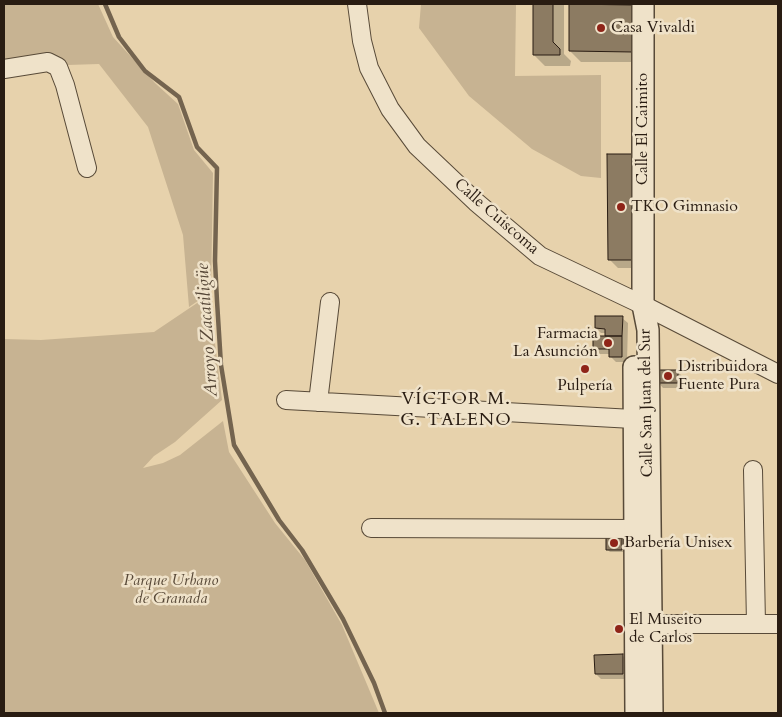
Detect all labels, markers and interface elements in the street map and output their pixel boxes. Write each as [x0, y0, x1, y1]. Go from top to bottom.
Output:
place label: Casa Vivaldi [611, 18, 695, 38]
marker: Casa Vivaldi [595, 22, 607, 34]
street label: Calle El Caimito [633, 73, 653, 185]
street label: Calle Cuiscoma [450, 175, 542, 259]
place label: TKO Gimnasio [631, 197, 738, 217]
marker: TKO Gimnasio [615, 201, 627, 213]
water label: Arroyo Zacatiligüe [193, 262, 223, 398]
place label: Farmacia La Asunción [513, 324, 598, 362]
street label: Calle San Juan del Sur [636, 329, 658, 477]
marker: Farmacia La Asunción [602, 337, 614, 349]
place label: Distribuidora Fuente Pura [678, 357, 768, 395]
marker: Pulpería [579, 363, 591, 375]
marker: Distribuidora Fuente Pura [662, 370, 674, 382]
place label: Pulpería [557, 376, 613, 396]
district label: VÍCTOR M. G. TALENO [399, 389, 513, 432]
place label: Barbería Unisex [624, 533, 732, 553]
marker: Barbería Unisex [608, 537, 620, 549]
park label: Parque Urbano de Granada [123, 571, 219, 609]
place label: El Museito de Carlos [629, 610, 702, 648]
marker: El Museito de Carlos [613, 623, 625, 635]

